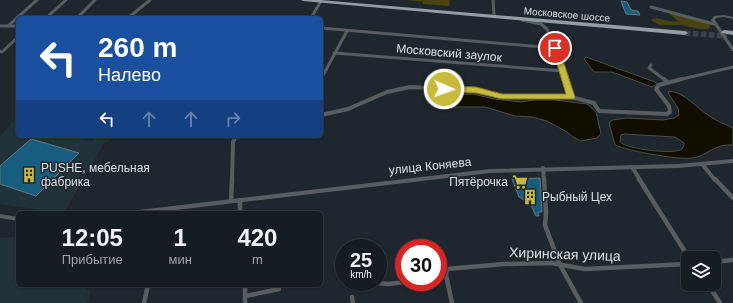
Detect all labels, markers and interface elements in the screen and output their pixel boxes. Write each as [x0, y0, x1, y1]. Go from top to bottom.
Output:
street label: Московское шоссе [523, 5, 611, 24]
pin [538, 31, 572, 65]
icon: left [32, 32, 84, 84]
text: 260 m [98, 32, 177, 63]
icon: arrive [544, 37, 566, 59]
street label: Московский заулок [396, 41, 503, 65]
text: Налево [98, 65, 161, 85]
position arrow [423, 68, 465, 110]
icon: left [96, 108, 118, 130]
icon: ahead [138, 108, 160, 130]
icon: ahead [180, 108, 202, 130]
icon: right [222, 108, 244, 130]
street label: улица Коняева [388, 155, 472, 177]
place label: PUSHE, мебельная фабрика [41, 161, 150, 189]
building icon: PUSHE, мебельная фабрика [20, 166, 38, 184]
supermarket icon: Пятёрочка [511, 173, 529, 191]
place label: Пятёрочка [449, 175, 508, 189]
building icon: Рыбный Цех [521, 188, 539, 206]
place label: Рыбный Цех [542, 190, 612, 204]
text: 12:05 [62, 224, 123, 251]
text: 1 [173, 224, 187, 251]
text: 420 [237, 224, 277, 251]
speed limit sign: 30 [395, 239, 447, 291]
street label: Хиринская улица [509, 244, 621, 264]
text: 25 [350, 249, 372, 271]
map controls [681, 251, 721, 291]
button: layers [681, 251, 721, 291]
text: Прибытие [62, 252, 123, 267]
text: мин [168, 252, 192, 267]
text: m [252, 252, 263, 267]
text: km/h [350, 269, 372, 280]

